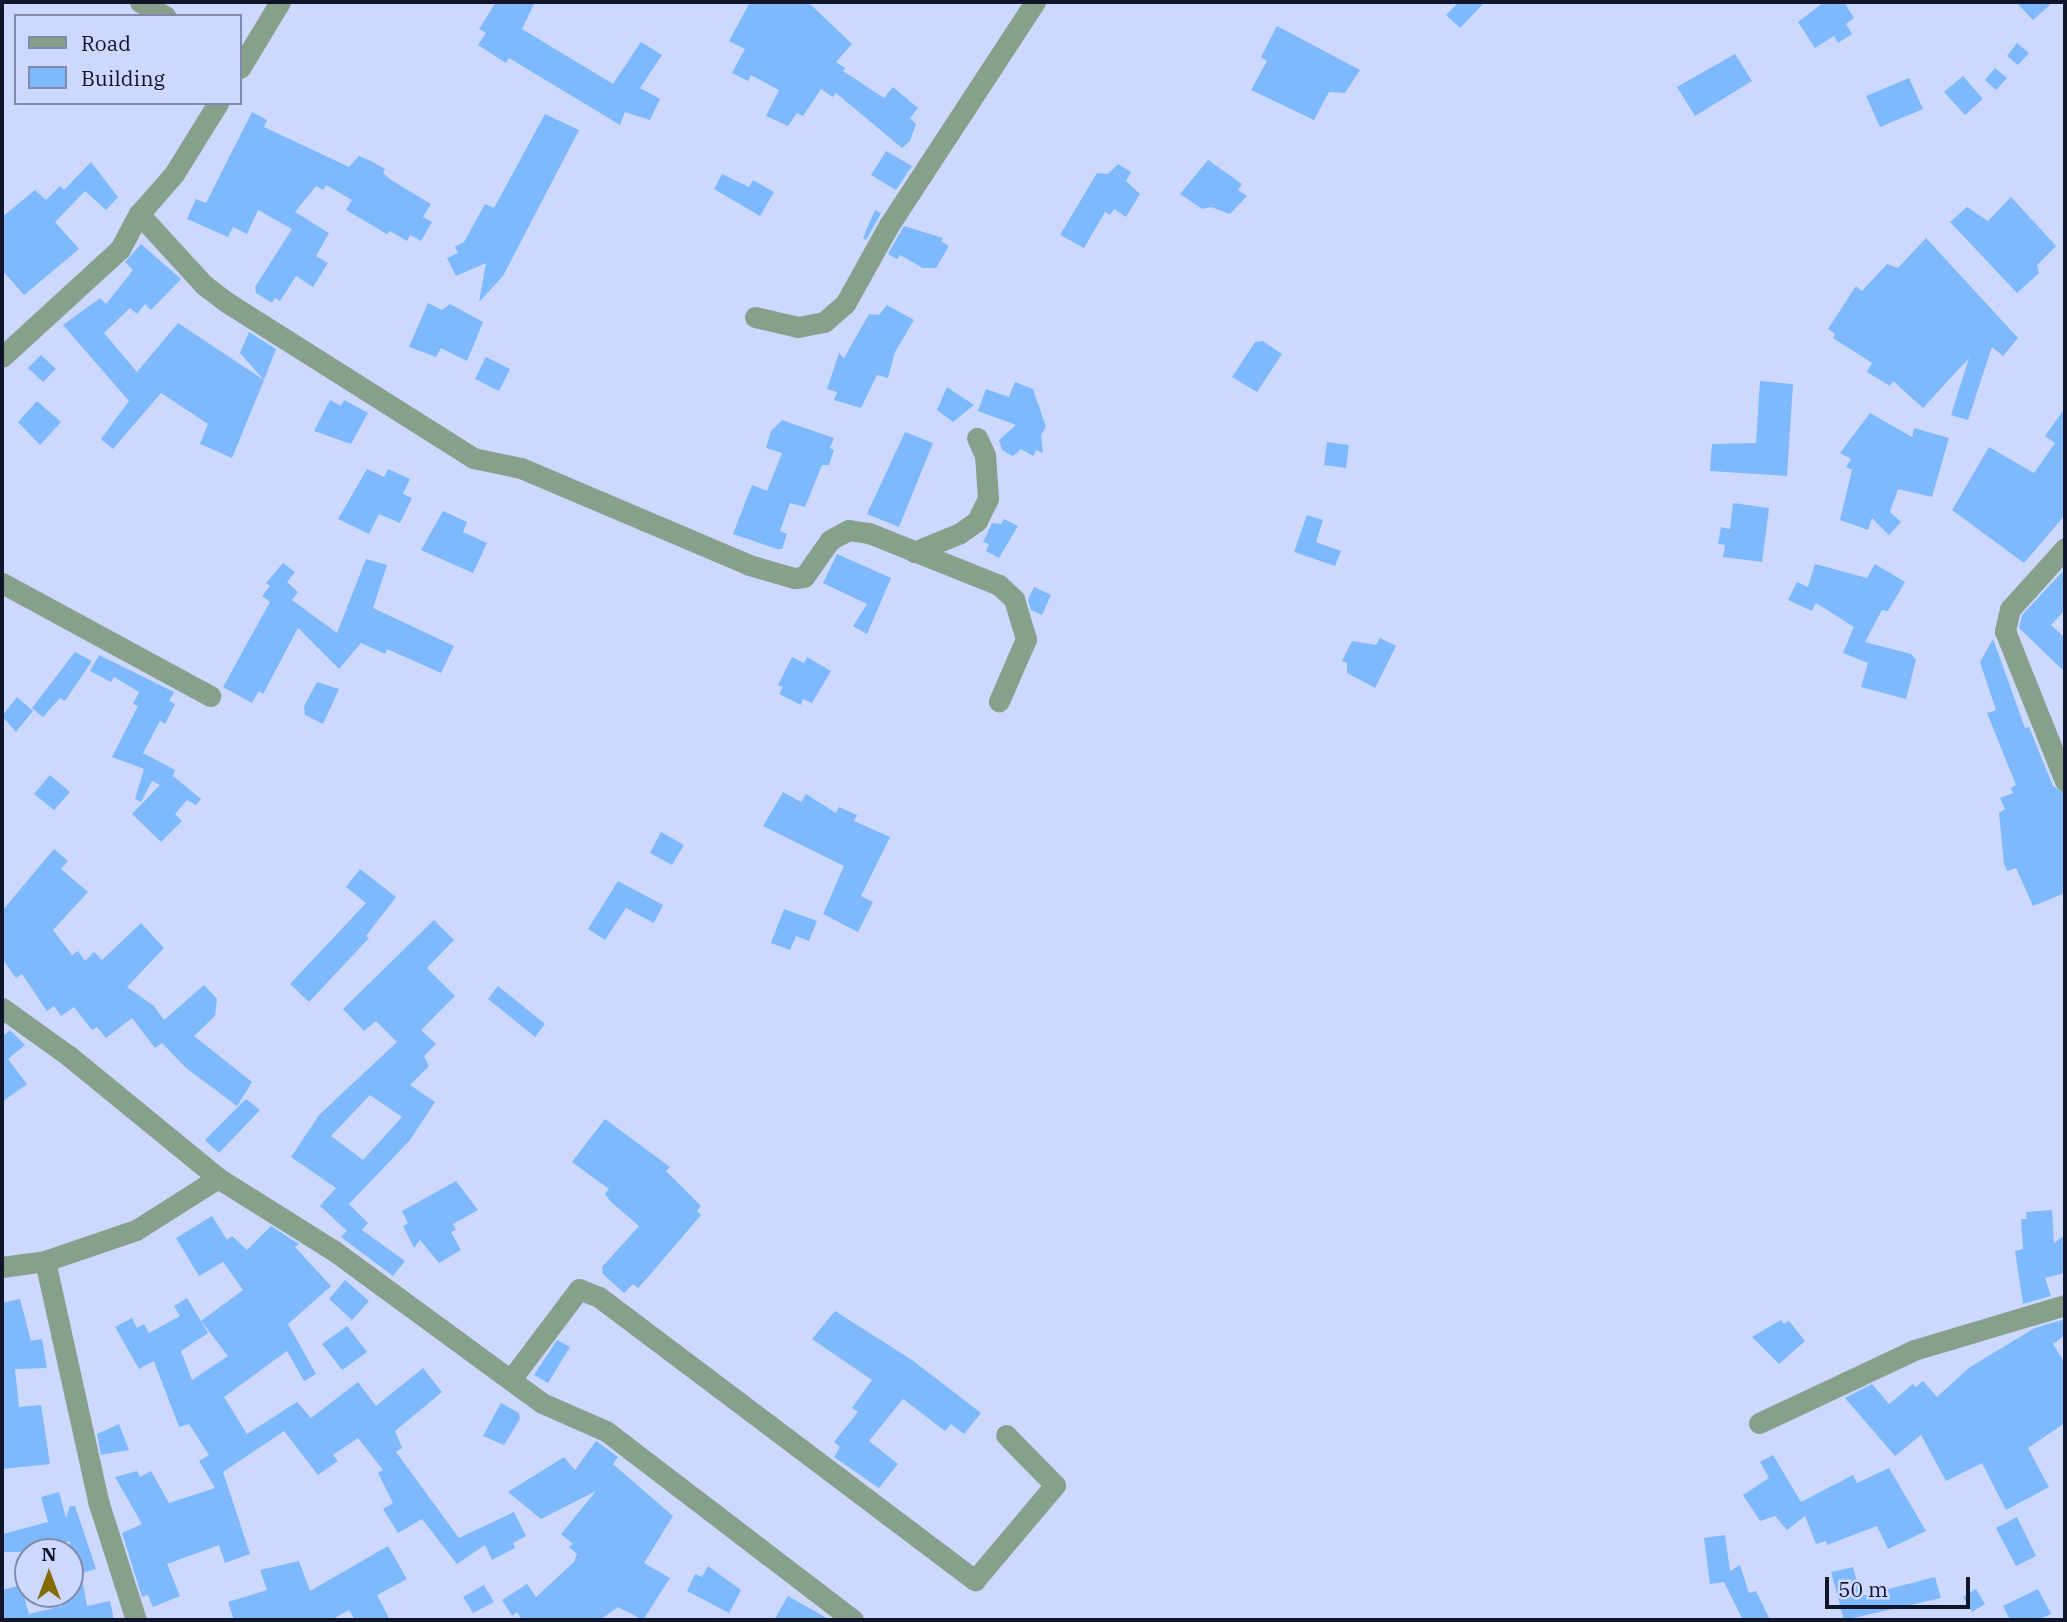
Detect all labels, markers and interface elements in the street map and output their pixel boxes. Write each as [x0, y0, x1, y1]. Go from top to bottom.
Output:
legend [14, 14, 242, 105]
text: Road [81, 29, 131, 57]
text: Building [81, 64, 165, 92]
north arrow [14, 1538, 84, 1608]
text: N [41, 1542, 57, 1566]
scale bar [1829, 1562, 1974, 1606]
text: 50 m [1838, 1575, 1888, 1603]

